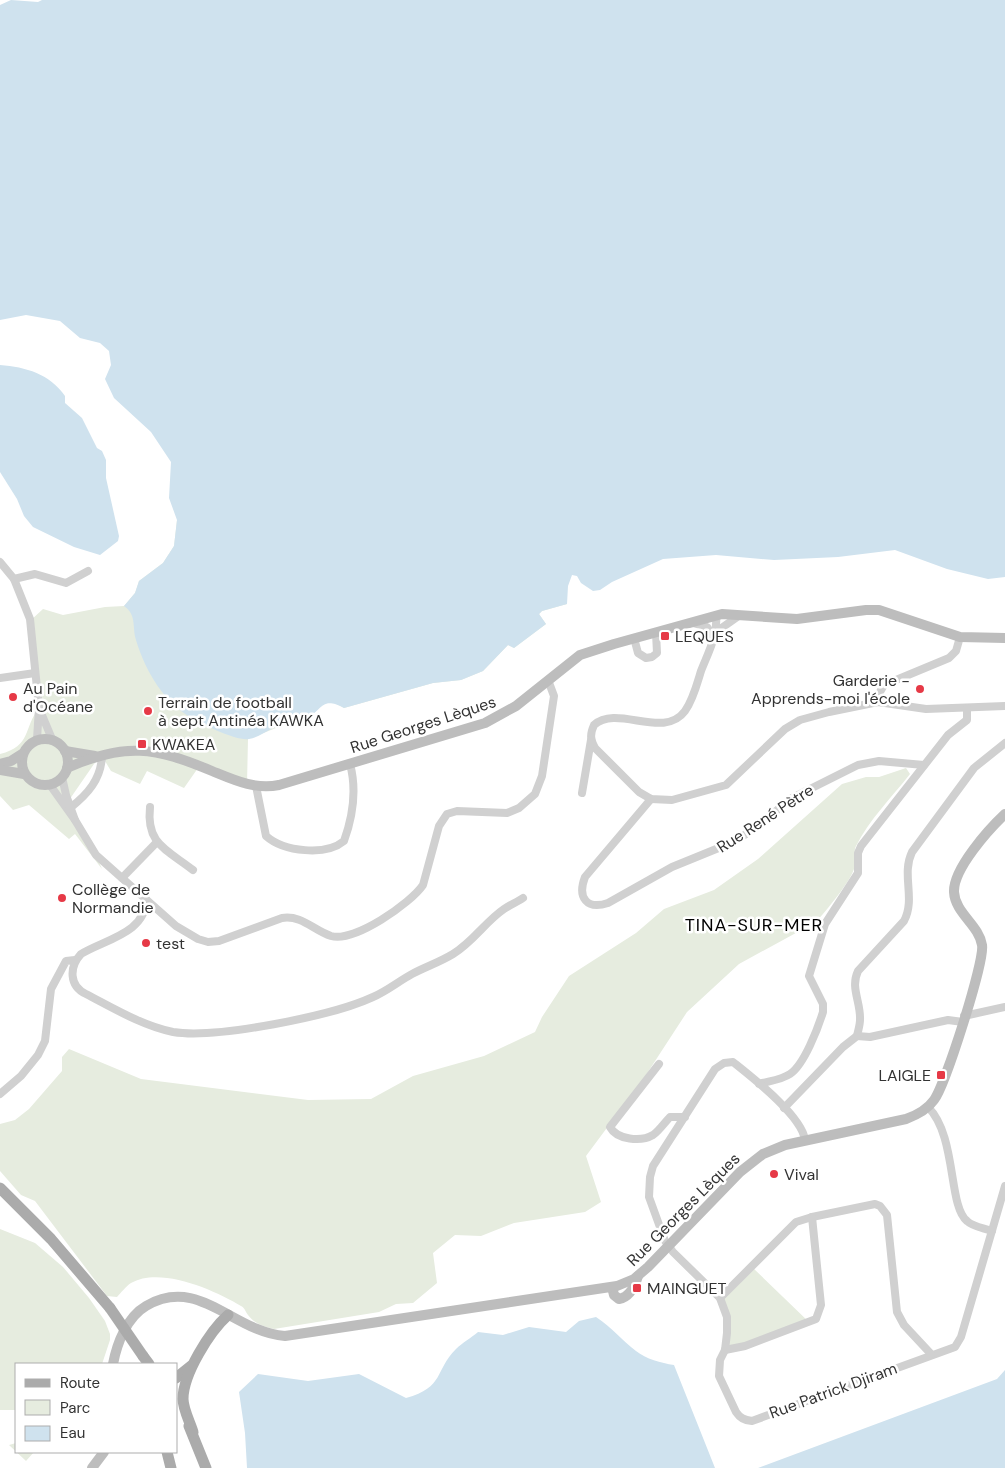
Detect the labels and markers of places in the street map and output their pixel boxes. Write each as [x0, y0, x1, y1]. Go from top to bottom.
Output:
place label: LEQUES [675, 626, 734, 647]
marker: LEQUES [659, 630, 671, 642]
place label: Garderie - Apprends-moi l'école [751, 670, 910, 709]
place label: Au Pain d'Océane [23, 678, 93, 717]
marker: Garderie - Apprends-moi l'école [914, 683, 926, 695]
marker: Au Pain d'Océane [7, 691, 19, 703]
place label: Terrain de football à sept Antinéa KAWKA [158, 692, 324, 731]
marker: Terrain de football à sept Antinéa KAWKA [142, 705, 154, 717]
place label: KWAKEA [152, 734, 216, 755]
marker: KWAKEA [136, 738, 148, 750]
place label: Collège de Normandie [72, 879, 154, 918]
marker: Collège de Normandie [56, 892, 68, 904]
place label: test [156, 933, 185, 954]
marker: test [140, 937, 152, 949]
place label: LAIGLE [879, 1065, 931, 1086]
marker: LAIGLE [935, 1069, 947, 1081]
place label: Vival [784, 1164, 819, 1185]
marker: Vival [768, 1168, 780, 1180]
place label: MAINGUET [647, 1278, 727, 1299]
marker: MAINGUET [631, 1282, 643, 1294]

